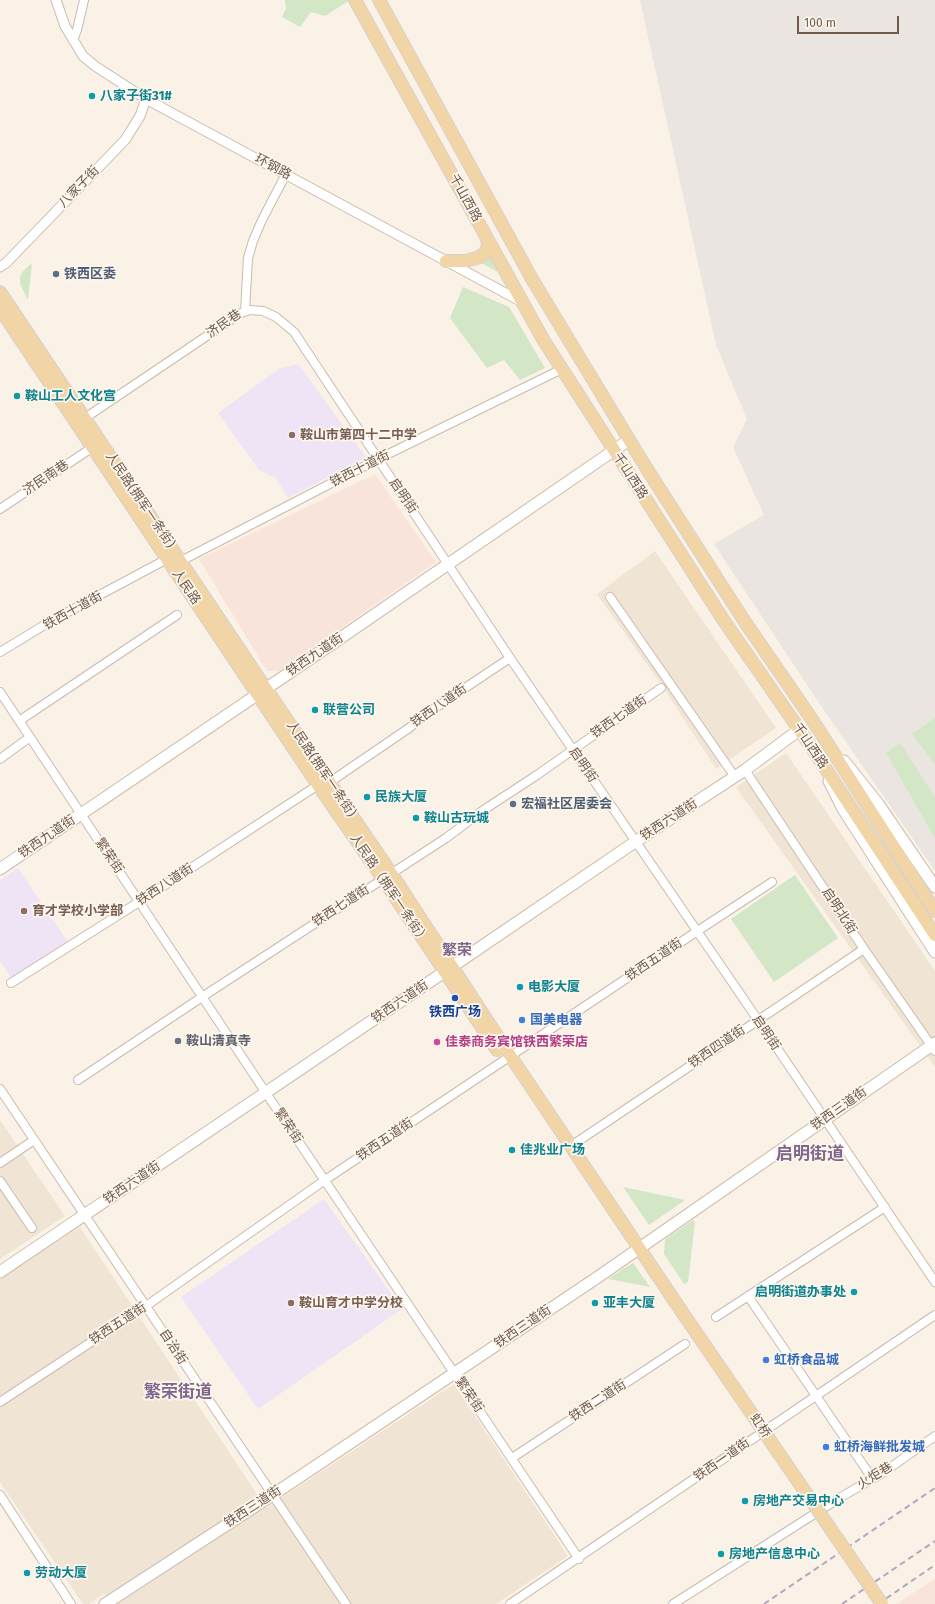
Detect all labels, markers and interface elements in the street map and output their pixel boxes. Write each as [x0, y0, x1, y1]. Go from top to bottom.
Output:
scale bar [799, 8, 901, 34]
text: 100 m [804, 16, 836, 30]
place label: 八家子街31# [100, 88, 172, 104]
marker: 八家子街31# [87, 91, 97, 101]
street label: 环钢路 [252, 151, 294, 183]
street label: 八家子街 [55, 163, 103, 211]
street label: 千山西路 [446, 171, 484, 225]
place label: 铁西区委 [64, 266, 116, 282]
marker: 铁西区委 [51, 269, 61, 279]
street label: 济民巷 [204, 306, 244, 342]
place label: 鞍山工人文化宫 [25, 388, 116, 404]
marker: 鞍山工人文化宫 [12, 391, 22, 401]
place label: 鞍山市第四十二中学 [300, 427, 417, 443]
marker: 鞍山市第四十二中学 [287, 430, 297, 440]
street label: 铁西十道街 [328, 447, 392, 491]
street label: 人民路(拥军一条街) [102, 449, 178, 551]
street label: 千山西路 [609, 450, 651, 502]
street label: 济民南巷 [20, 457, 72, 499]
street label: 启明街 [386, 475, 420, 517]
street label: 人民路 [169, 566, 203, 608]
street label: 铁西十道街 [41, 588, 105, 634]
street label: 铁西九道街 [284, 630, 346, 680]
street label: 铁西八道街 [408, 681, 470, 731]
street label: 铁西七道街 [588, 692, 650, 742]
place label: 联营公司 [323, 702, 375, 718]
marker: 联营公司 [310, 705, 320, 715]
street label: 人民路(拥军一条街) [283, 718, 359, 820]
street label: 千山西路 [789, 720, 831, 772]
street label: 启明街 [566, 744, 600, 786]
place label: 民族大厦 [375, 789, 427, 805]
marker: 民族大厦 [362, 792, 372, 802]
place label: 宏福社区居委会 [521, 796, 612, 812]
street label: 铁西六道街 [637, 796, 701, 844]
marker: 宏福社区居委会 [508, 799, 518, 809]
place label: 鞍山古玩城 [424, 810, 489, 826]
street label: 铁西九道街 [16, 812, 78, 862]
marker: 鞍山古玩城 [411, 813, 421, 823]
street label: 人民路（拥军一条街） [346, 831, 432, 947]
street label: 繁荣街 [92, 835, 126, 877]
street label: 铁西八道街 [133, 861, 197, 909]
street label: 铁西七道街 [309, 882, 373, 930]
street label: 启明北街 [818, 885, 860, 937]
place label: 育才学校小学部 [32, 903, 123, 919]
marker: 育才学校小学部 [19, 906, 29, 916]
street label: 铁西五道街 [623, 935, 685, 985]
district label: 繁荣 [442, 942, 472, 960]
street label: 铁西六道街 [369, 977, 431, 1027]
place label: 电影大厦 [528, 979, 580, 995]
marker: 电影大厦 [515, 982, 525, 992]
marker: 铁西广场 [450, 993, 460, 1003]
place label: 铁西广场 [429, 1004, 481, 1020]
place label: 国美电器 [530, 1012, 582, 1028]
street label: 启明街 [749, 1012, 783, 1054]
marker: 国美电器 [517, 1015, 527, 1025]
street label: 铁西四道街 [686, 1022, 748, 1072]
place label: 鞍山清真寺 [186, 1033, 251, 1049]
place label: 佳泰商务宾馆铁西繁荣店 [445, 1034, 588, 1050]
marker: 鞍山清真寺 [173, 1036, 183, 1046]
marker: 佳泰商务宾馆铁西繁荣店 [432, 1037, 442, 1047]
street label: 铁西三道街 [808, 1084, 870, 1134]
street label: 繁荣街 [271, 1105, 305, 1147]
street label: 铁西五道街 [354, 1115, 416, 1165]
place label: 佳兆业广场 [520, 1142, 585, 1158]
district label: 启明街道 [776, 1144, 844, 1164]
marker: 佳兆业广场 [507, 1145, 517, 1155]
street label: 铁西六道街 [101, 1158, 163, 1208]
place label: 启明街道办事处 [755, 1284, 846, 1300]
marker: 启明街道办事处 [849, 1287, 859, 1297]
place label: 鞍山育才中学分校 [299, 1295, 403, 1311]
place label: 亚丰大厦 [603, 1295, 655, 1311]
marker: 鞍山育才中学分校 [286, 1298, 296, 1308]
marker: 亚丰大厦 [590, 1298, 600, 1308]
street label: 铁西五道街 [86, 1300, 150, 1348]
street label: 铁西三道街 [492, 1302, 554, 1352]
street label: 自治街 [156, 1326, 190, 1368]
place label: 虹桥食品城 [774, 1352, 839, 1368]
marker: 虹桥食品城 [761, 1355, 771, 1365]
street label: 繁荣街 [452, 1374, 486, 1416]
street label: 铁西二道街 [566, 1377, 630, 1425]
district label: 繁荣街道 [144, 1382, 212, 1402]
street label: 虹桥 [746, 1411, 774, 1441]
street label: 铁西一道街 [691, 1435, 753, 1485]
place label: 虹桥海鲜批发城 [834, 1439, 925, 1455]
marker: 虹桥海鲜批发城 [821, 1442, 831, 1452]
street label: 火炬巷 [854, 1459, 896, 1493]
street label: 铁西三道街 [221, 1483, 285, 1531]
place label: 房地产交易中心 [753, 1493, 844, 1509]
marker: 房地产交易中心 [740, 1496, 750, 1506]
place label: 房地产信息中心 [729, 1546, 820, 1562]
marker: 房地产信息中心 [716, 1549, 726, 1559]
place label: 劳动大厦 [35, 1565, 87, 1581]
marker: 劳动大厦 [22, 1568, 32, 1578]

